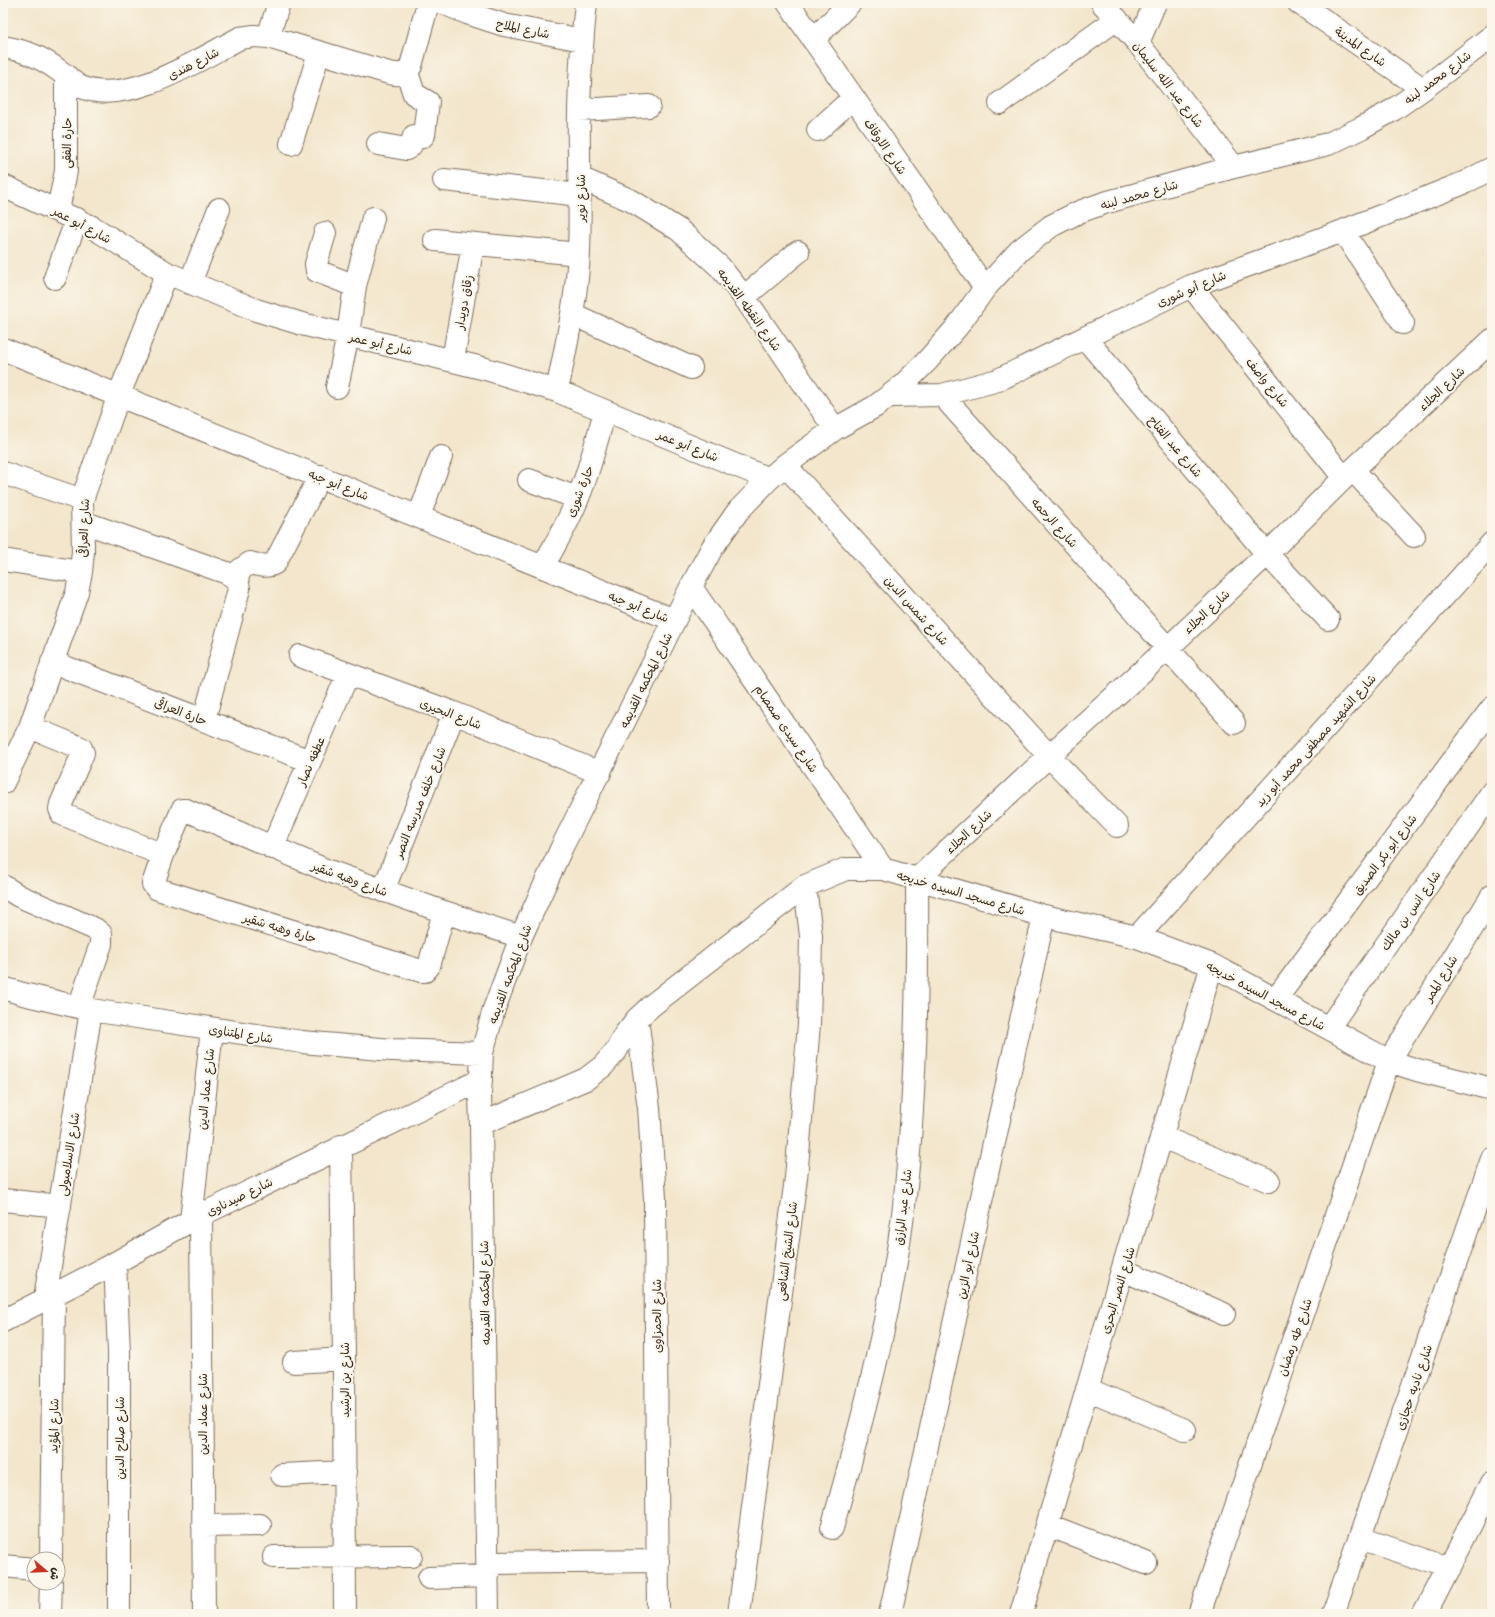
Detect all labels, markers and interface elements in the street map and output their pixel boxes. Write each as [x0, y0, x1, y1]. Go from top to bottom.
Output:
street label: شارع الملاح [494, 14, 551, 43]
street label: شارع المدينة [1331, 22, 1391, 71]
street label: شارع عبد الله سليمان [1129, 37, 1209, 132]
street label: شارع هندى [164, 42, 222, 85]
street label: شارع محمد لبنه [1400, 46, 1475, 109]
street label: شارع الاوقاف [859, 114, 912, 178]
street label: حارة الفقى [57, 117, 75, 169]
street label: شارع نوير [571, 174, 590, 223]
street label: شارع محمد لبنه [1098, 174, 1180, 215]
street label: شارع أبو عمر [48, 200, 115, 248]
street label: شارع النقطه القديمه [713, 264, 786, 355]
street label: شارع أبو شورى [1153, 265, 1229, 312]
street label: زقاق دويدار [449, 273, 477, 332]
street label: شارع أبو عمر [346, 327, 414, 360]
street label: شارع واصف [1241, 353, 1294, 411]
street label: شارع الجلاء [1414, 362, 1469, 415]
street label: شارع عبد الفتاح [1144, 411, 1207, 481]
street label: شارع أبو عمر [653, 424, 721, 466]
street label: حارة شورى [560, 462, 598, 520]
street label: شارع أبو جبه [306, 464, 372, 505]
street label: شارع الرحمه [1027, 493, 1083, 552]
street label: شارع العراقى [73, 498, 94, 558]
street label: شارع شمس الدين [880, 571, 953, 650]
street label: شارع الجلاء [1179, 585, 1234, 638]
street label: شارع أبو جبه [606, 586, 672, 627]
street label: شارع المحكمه القديمه [614, 629, 677, 731]
street label: شارع الشهيد مصطفى محمد أبو زيد [1250, 670, 1380, 811]
street label: شارع سيدى صمصام [750, 680, 823, 776]
street label: حارة العراقى [152, 693, 210, 729]
street label: شارع البحيرى [417, 693, 484, 734]
street label: عطفه نصار [291, 733, 329, 790]
street label: شارع خلف مدرسه النصر [388, 744, 451, 862]
street label: شارع الجلاء [941, 805, 996, 858]
street label: شارع أبو بكر الصديق [1348, 810, 1421, 899]
street label: شارع وهبه شقير [308, 856, 391, 901]
street label: شارع مسجد السيده خديجه [895, 865, 1027, 920]
street label: شارع انس بن مالك [1376, 866, 1445, 954]
street label: حارة وهبه شقير [240, 907, 319, 947]
street label: شارع المحكمه القديمه [483, 922, 536, 1027]
street label: شارع الممر [1418, 951, 1462, 1006]
street label: شارع مسجد السيده خديجه [1203, 956, 1329, 1035]
street label: شارع المتناوى [208, 1019, 274, 1048]
street label: شارع عماد الدين [192, 1047, 219, 1131]
street label: شارع الاسلامبولى [53, 1111, 84, 1197]
street label: شارع عبد الرازق [888, 1168, 917, 1246]
street label: شارع صيدناوى [203, 1172, 276, 1221]
street label: شارع الشيخ الشافعى [771, 1200, 802, 1302]
street label: شارع أبو الزين [951, 1229, 984, 1301]
street label: شارع المحكمه القديمه [474, 1240, 495, 1346]
street label: شارع النصر البحرى [1095, 1244, 1140, 1336]
street label: شارع الحمزاوى [647, 1279, 666, 1353]
street label: شارع طه رمضان [1272, 1296, 1317, 1379]
street label: شارع بن الرشيد [335, 1342, 354, 1418]
street label: شارع ناديه حجازى [1390, 1342, 1437, 1433]
street label: شارع عماد الدين [193, 1373, 212, 1455]
street label: شارع صلاح الدين [110, 1396, 129, 1480]
street label: شارع المؤيد [44, 1398, 63, 1454]
north arrow [26, 1551, 66, 1591]
text: ش [46, 1566, 66, 1583]

